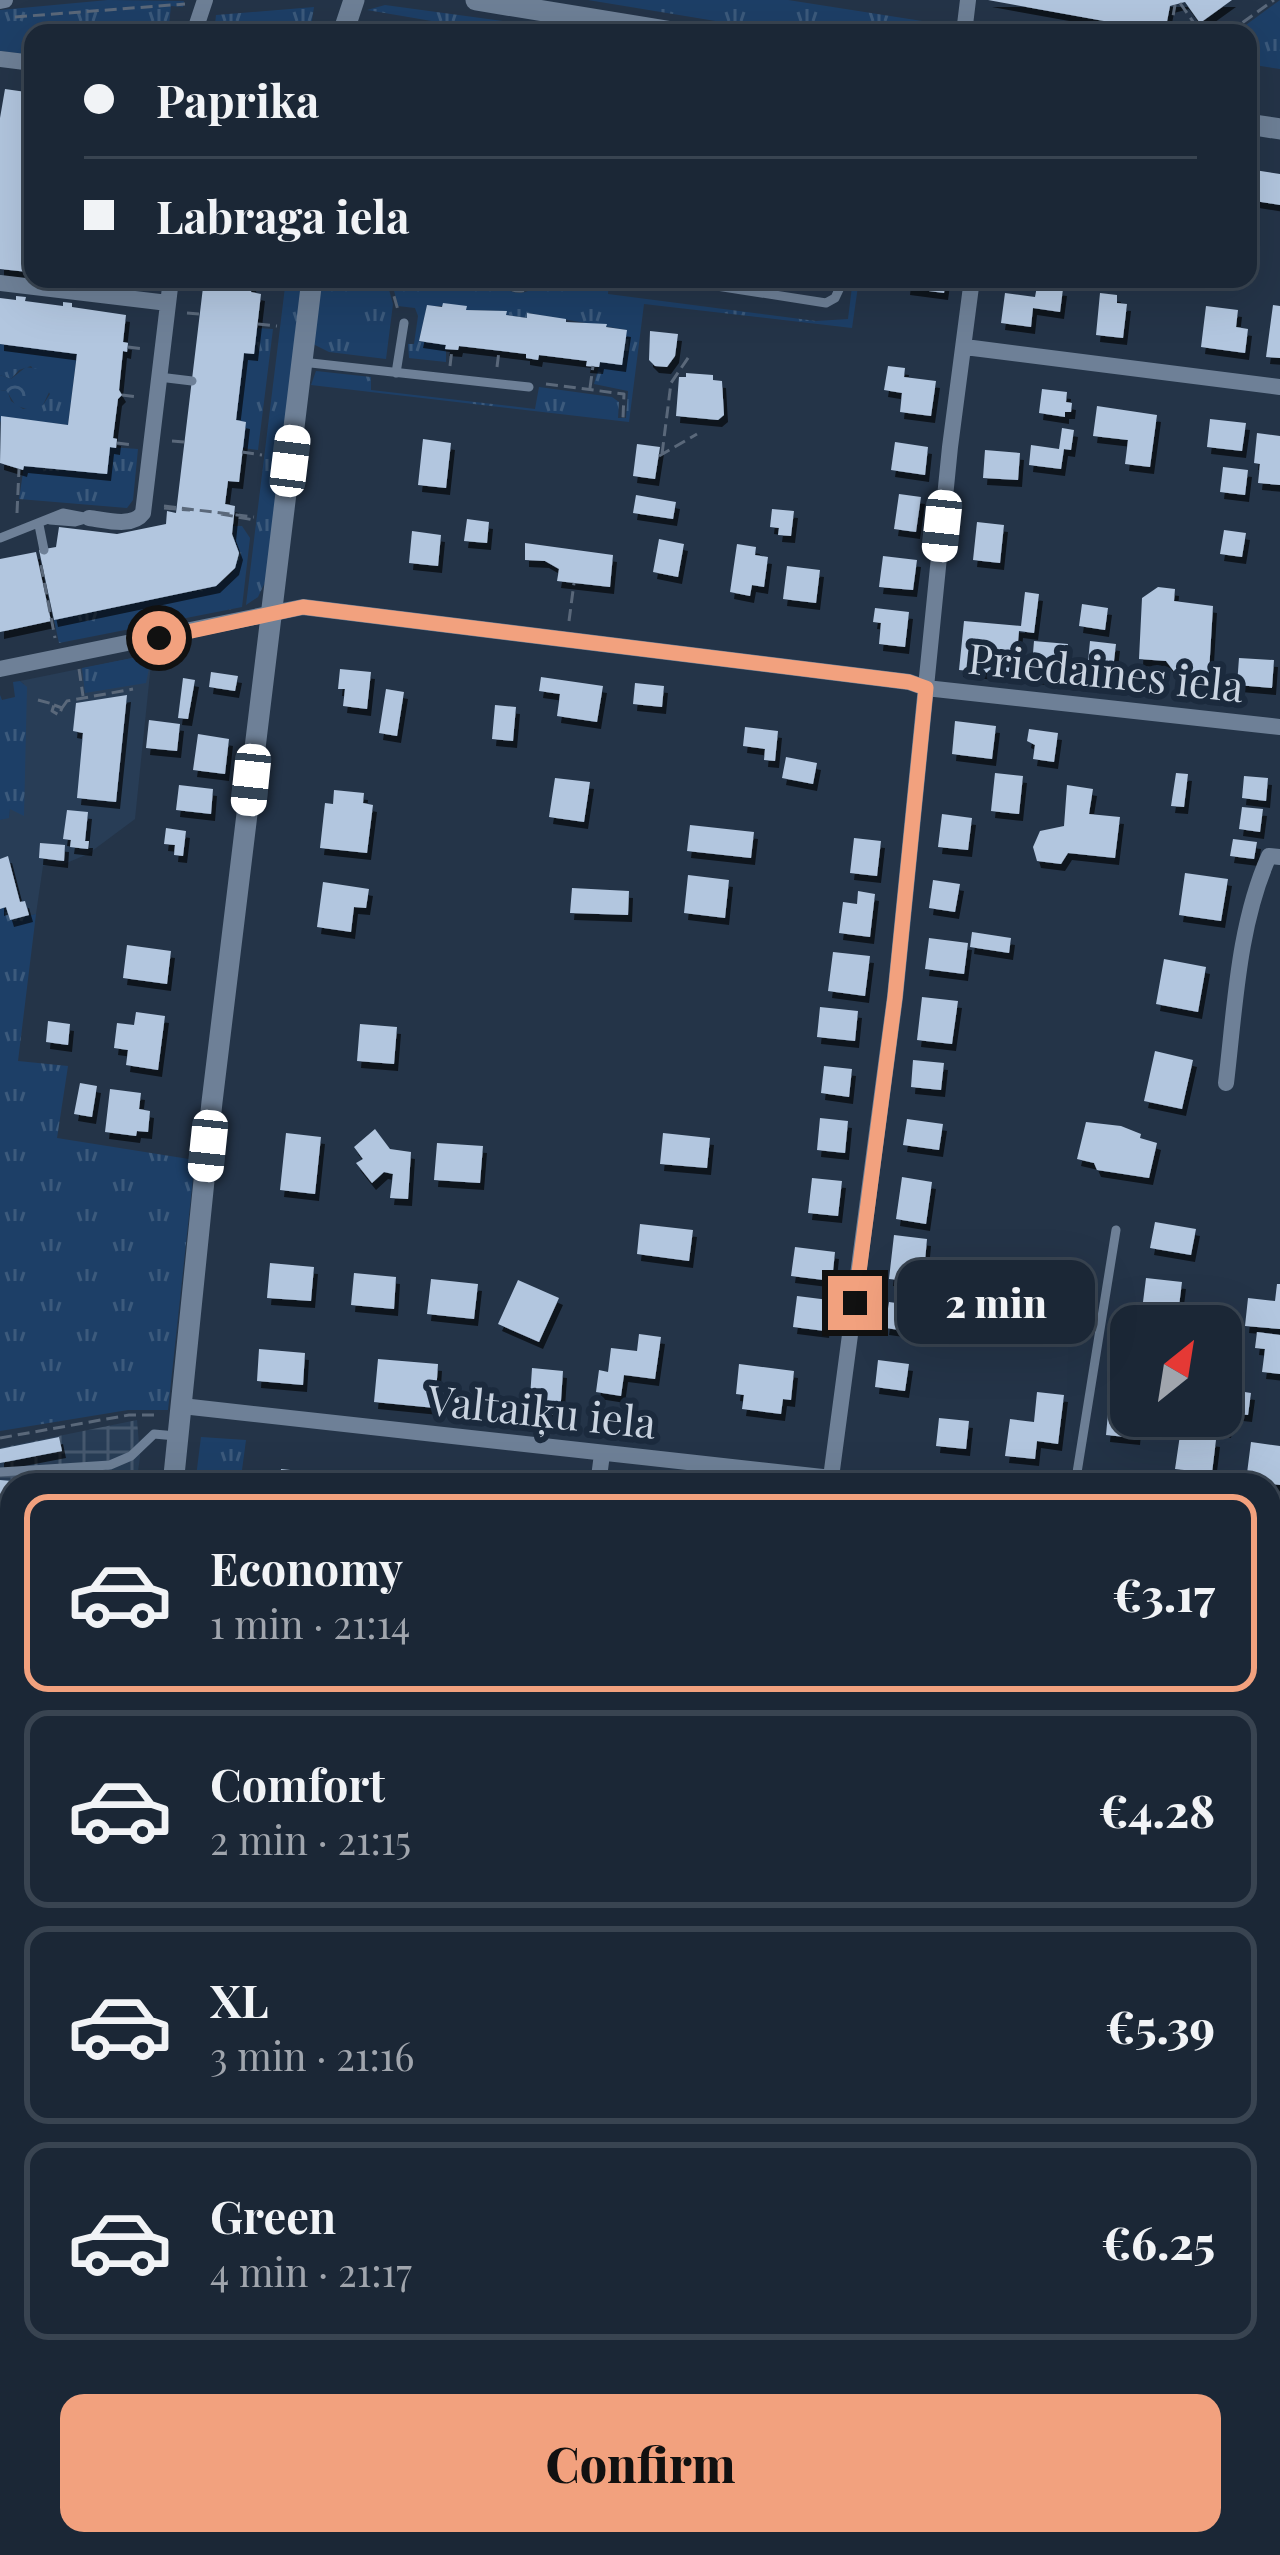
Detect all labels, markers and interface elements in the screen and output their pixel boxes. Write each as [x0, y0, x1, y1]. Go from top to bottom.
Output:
text: Paprika [156, 69, 319, 129]
text: Labraga iela [156, 185, 410, 245]
car [268, 423, 312, 499]
car [920, 488, 964, 564]
route start [132, 611, 186, 665]
street label: Priedaines iela [966, 629, 1246, 713]
car [229, 742, 273, 818]
car [186, 1108, 230, 1184]
callout: 2 min [897, 1261, 1095, 1345]
route end [828, 1276, 882, 1330]
text: 2 min [945, 1276, 1047, 1328]
north arrow [1110, 1305, 1242, 1437]
map controls [1110, 1305, 1242, 1437]
street label: Valtaiķu iela [424, 1370, 659, 1450]
text: Economy [210, 1537, 403, 1597]
icon: car [66, 1539, 174, 1647]
text: €3.17 [1113, 1563, 1215, 1623]
text: 1 min · 21:14 [210, 1597, 410, 1649]
text: Comfort [210, 1753, 385, 1813]
icon: car [66, 1755, 174, 1863]
text: €4.28 [1099, 1779, 1215, 1839]
text: 2 min · 21:15 [210, 1813, 411, 1865]
text: XL [210, 1969, 269, 2029]
icon: car [66, 1971, 174, 2079]
text: €5.39 [1106, 1995, 1215, 2055]
text: 3 min · 21:16 [210, 2029, 414, 2081]
text: Green [210, 2185, 336, 2245]
icon: car [66, 2187, 174, 2295]
text: €6.25 [1102, 2211, 1215, 2271]
text: 4 min · 21:17 [210, 2245, 412, 2297]
button: Confirm [60, 2394, 1221, 2532]

